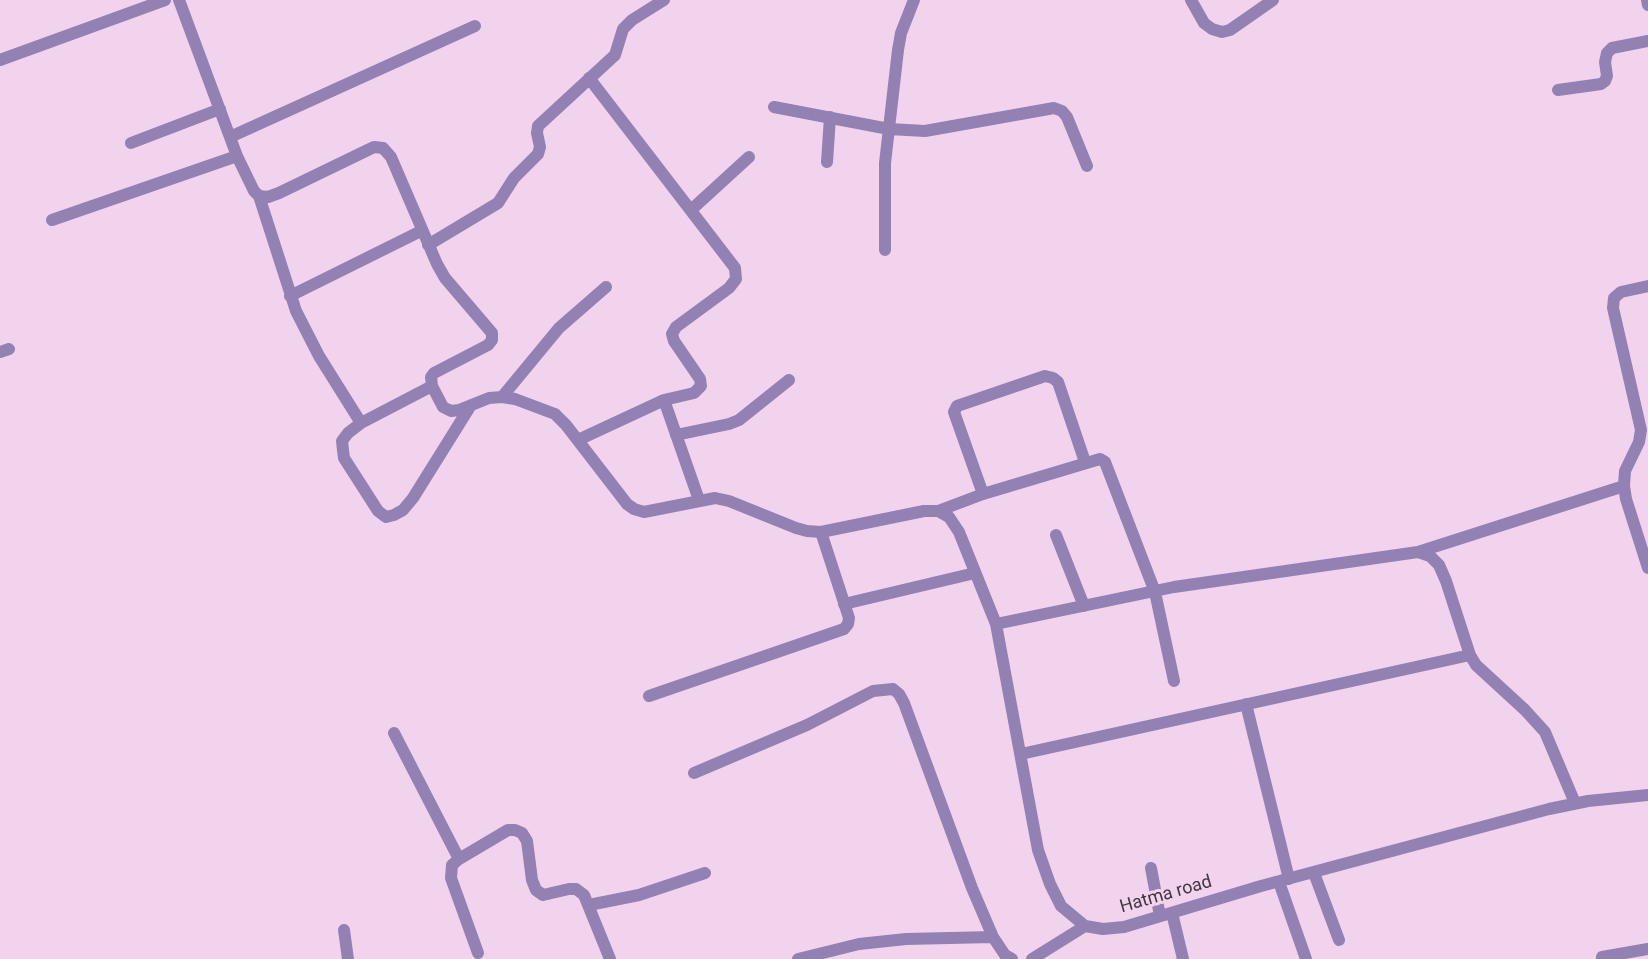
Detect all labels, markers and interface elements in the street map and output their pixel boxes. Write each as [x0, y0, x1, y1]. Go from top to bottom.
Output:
street label: Hatma road [1118, 872, 1214, 918]

